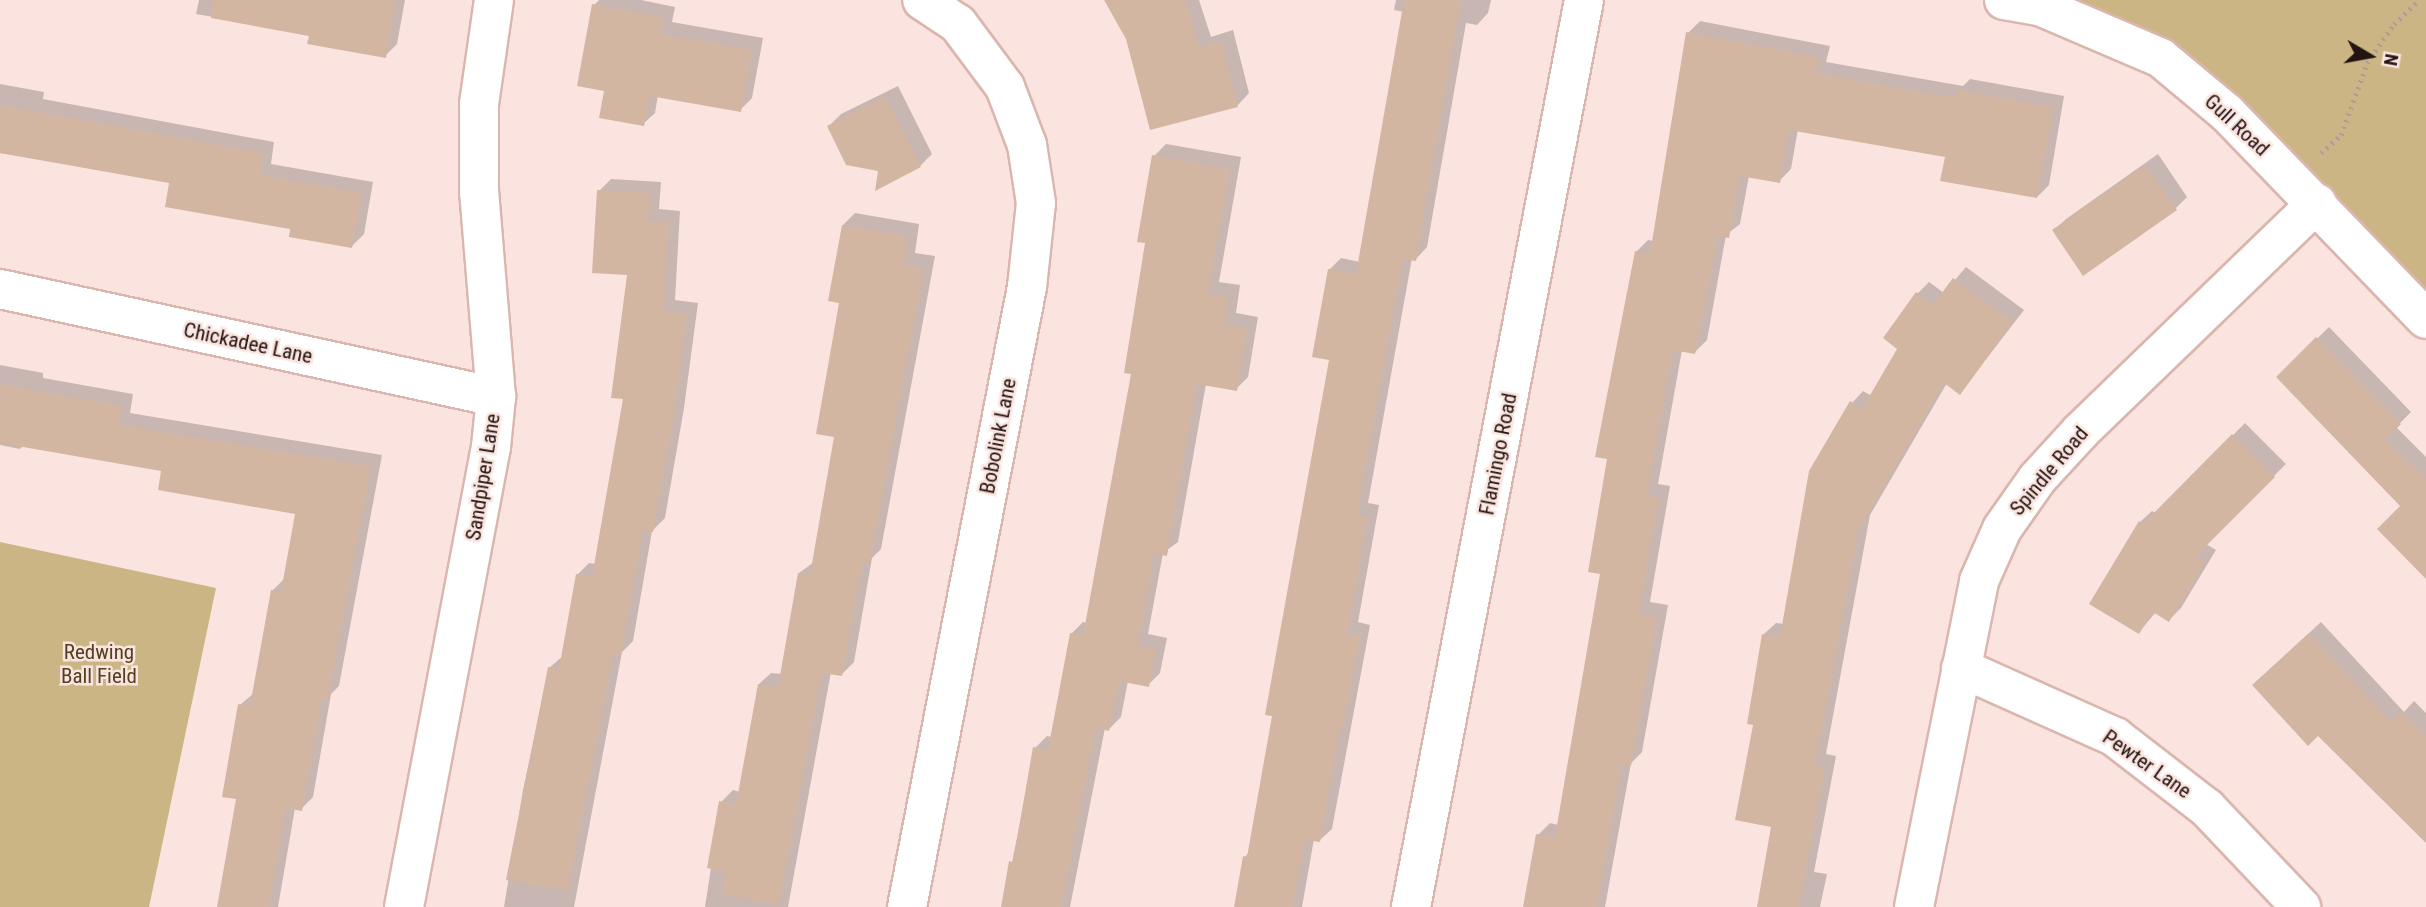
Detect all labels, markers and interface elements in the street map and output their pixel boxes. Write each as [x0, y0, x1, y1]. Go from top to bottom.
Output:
north arrow [2335, 21, 2405, 91]
text: N [2379, 52, 2404, 67]
street label: Gull Road [2199, 89, 2275, 161]
street label: Chickadee Lane [181, 317, 315, 369]
street label: Bobolink Lane [974, 376, 1022, 496]
street label: Flamingo Road [1474, 391, 1522, 517]
street label: Sandpiper Lane [461, 412, 505, 542]
street label: Spindle Road [2005, 421, 2093, 521]
park label: Redwing Ball Field [61, 639, 137, 689]
street label: Pewter Lane [2098, 724, 2196, 804]

